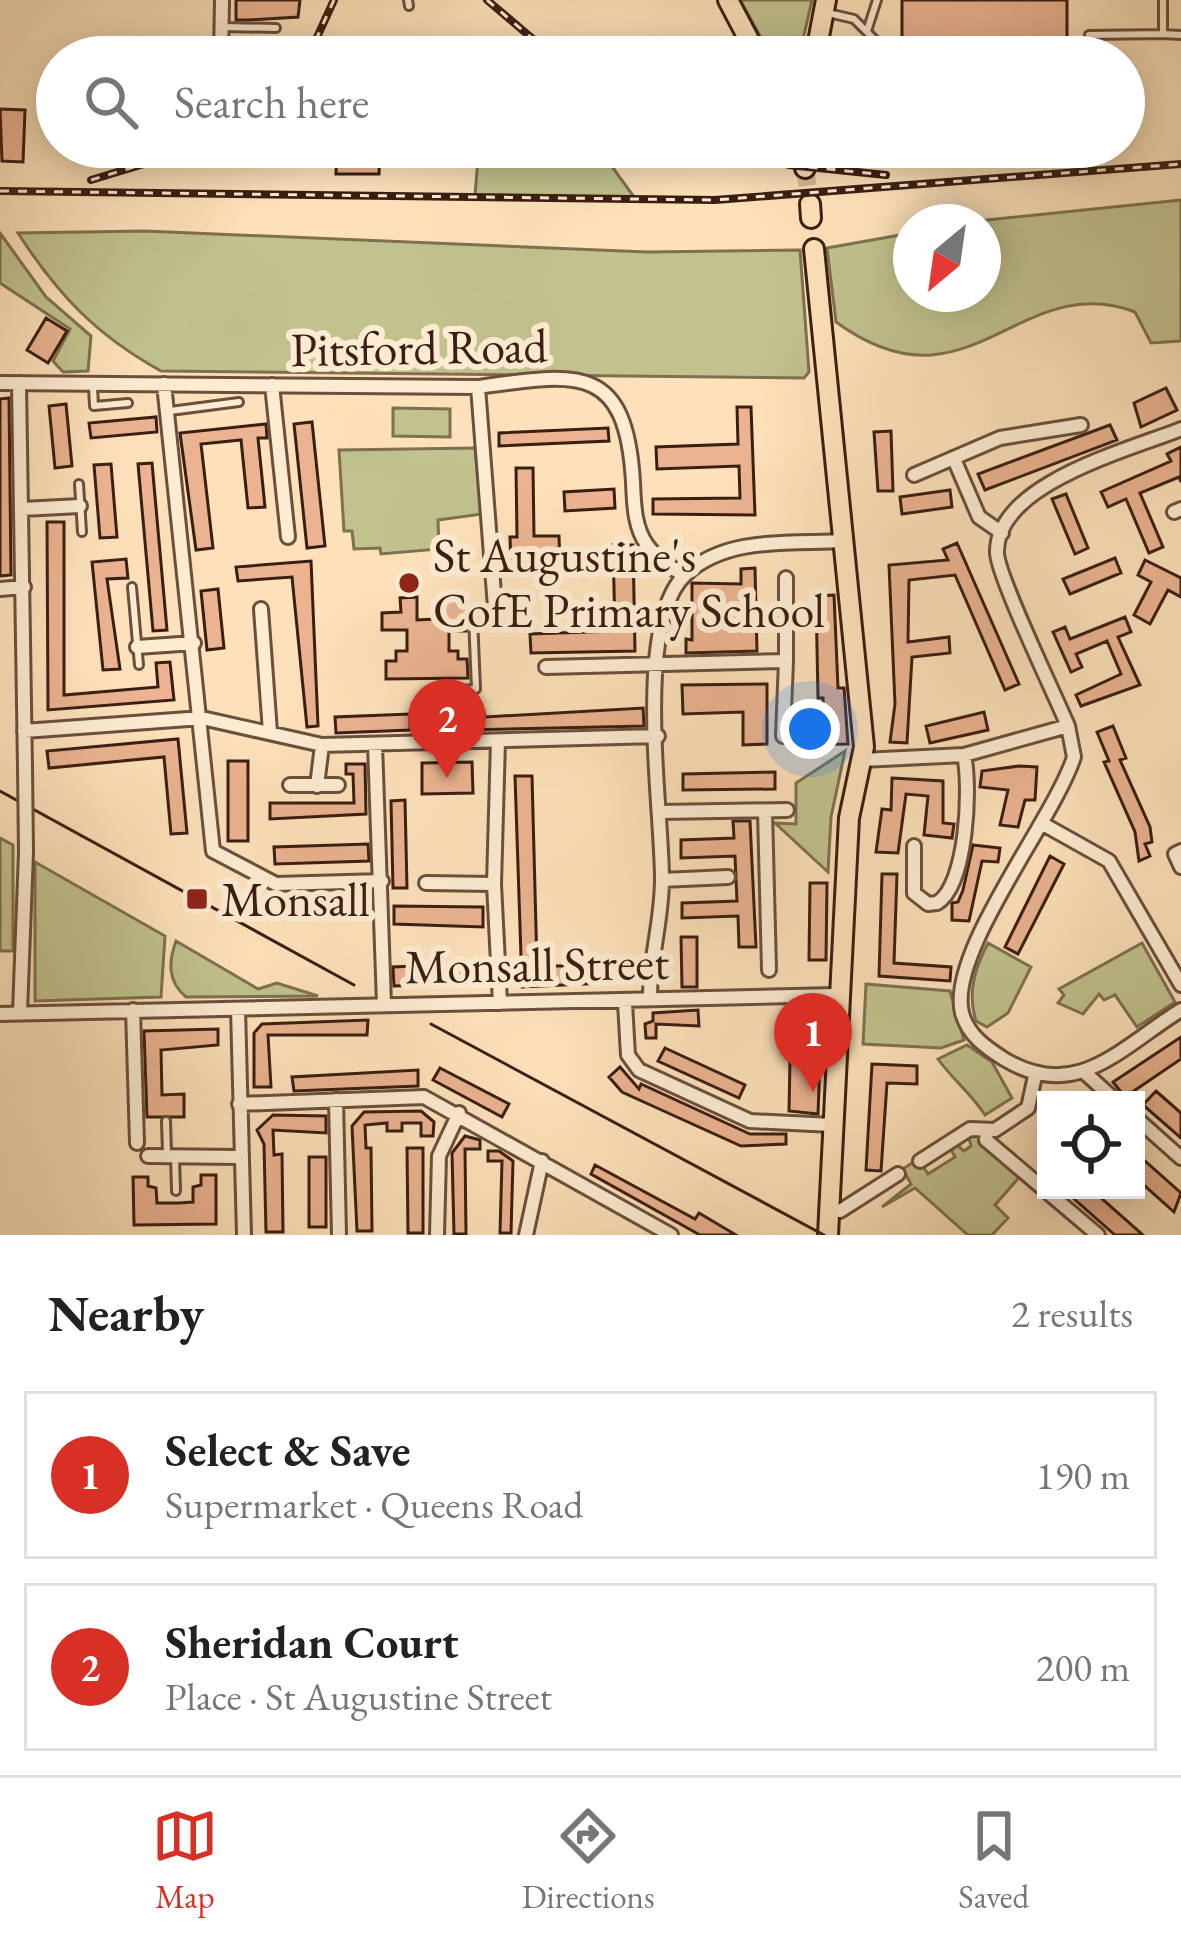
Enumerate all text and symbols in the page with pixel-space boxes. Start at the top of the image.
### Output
search box [36,36,1145,168]
icon: search [78,69,144,135]
text: Search here [174,73,369,131]
north arrow [893,204,1001,312]
street label: Pitsford Road [290,314,549,380]
place label: St Augustine's CofE Primary School [433,524,825,641]
marker: St Augustine's CofE Primary School [396,570,422,596]
pin: 2 [408,679,486,778]
your location [780,699,840,759]
place label: Monsall [221,868,370,930]
marker: Monsall [184,886,210,912]
street label: Monsall Street [404,931,670,997]
pin: 1 [774,993,852,1092]
map controls [1037,1091,1145,1199]
button: locate [1037,1091,1145,1199]
text: Nearby [48,1280,204,1346]
text: 2 results [1011,1288,1133,1339]
text: Select & Save [165,1421,411,1479]
text: 1 [80,1450,100,1501]
text: 190 m [1036,1450,1130,1501]
text: Supermarket · Queens Road [165,1479,583,1530]
text: Sheridan Court [165,1613,459,1671]
text: 2 [80,1642,100,1693]
text: 200 m [1036,1642,1130,1693]
text: Place · St Augustine Street [165,1671,552,1722]
tab: Map [152,1803,218,1918]
tab: Directions [522,1803,655,1918]
tab: Saved [958,1803,1029,1918]

